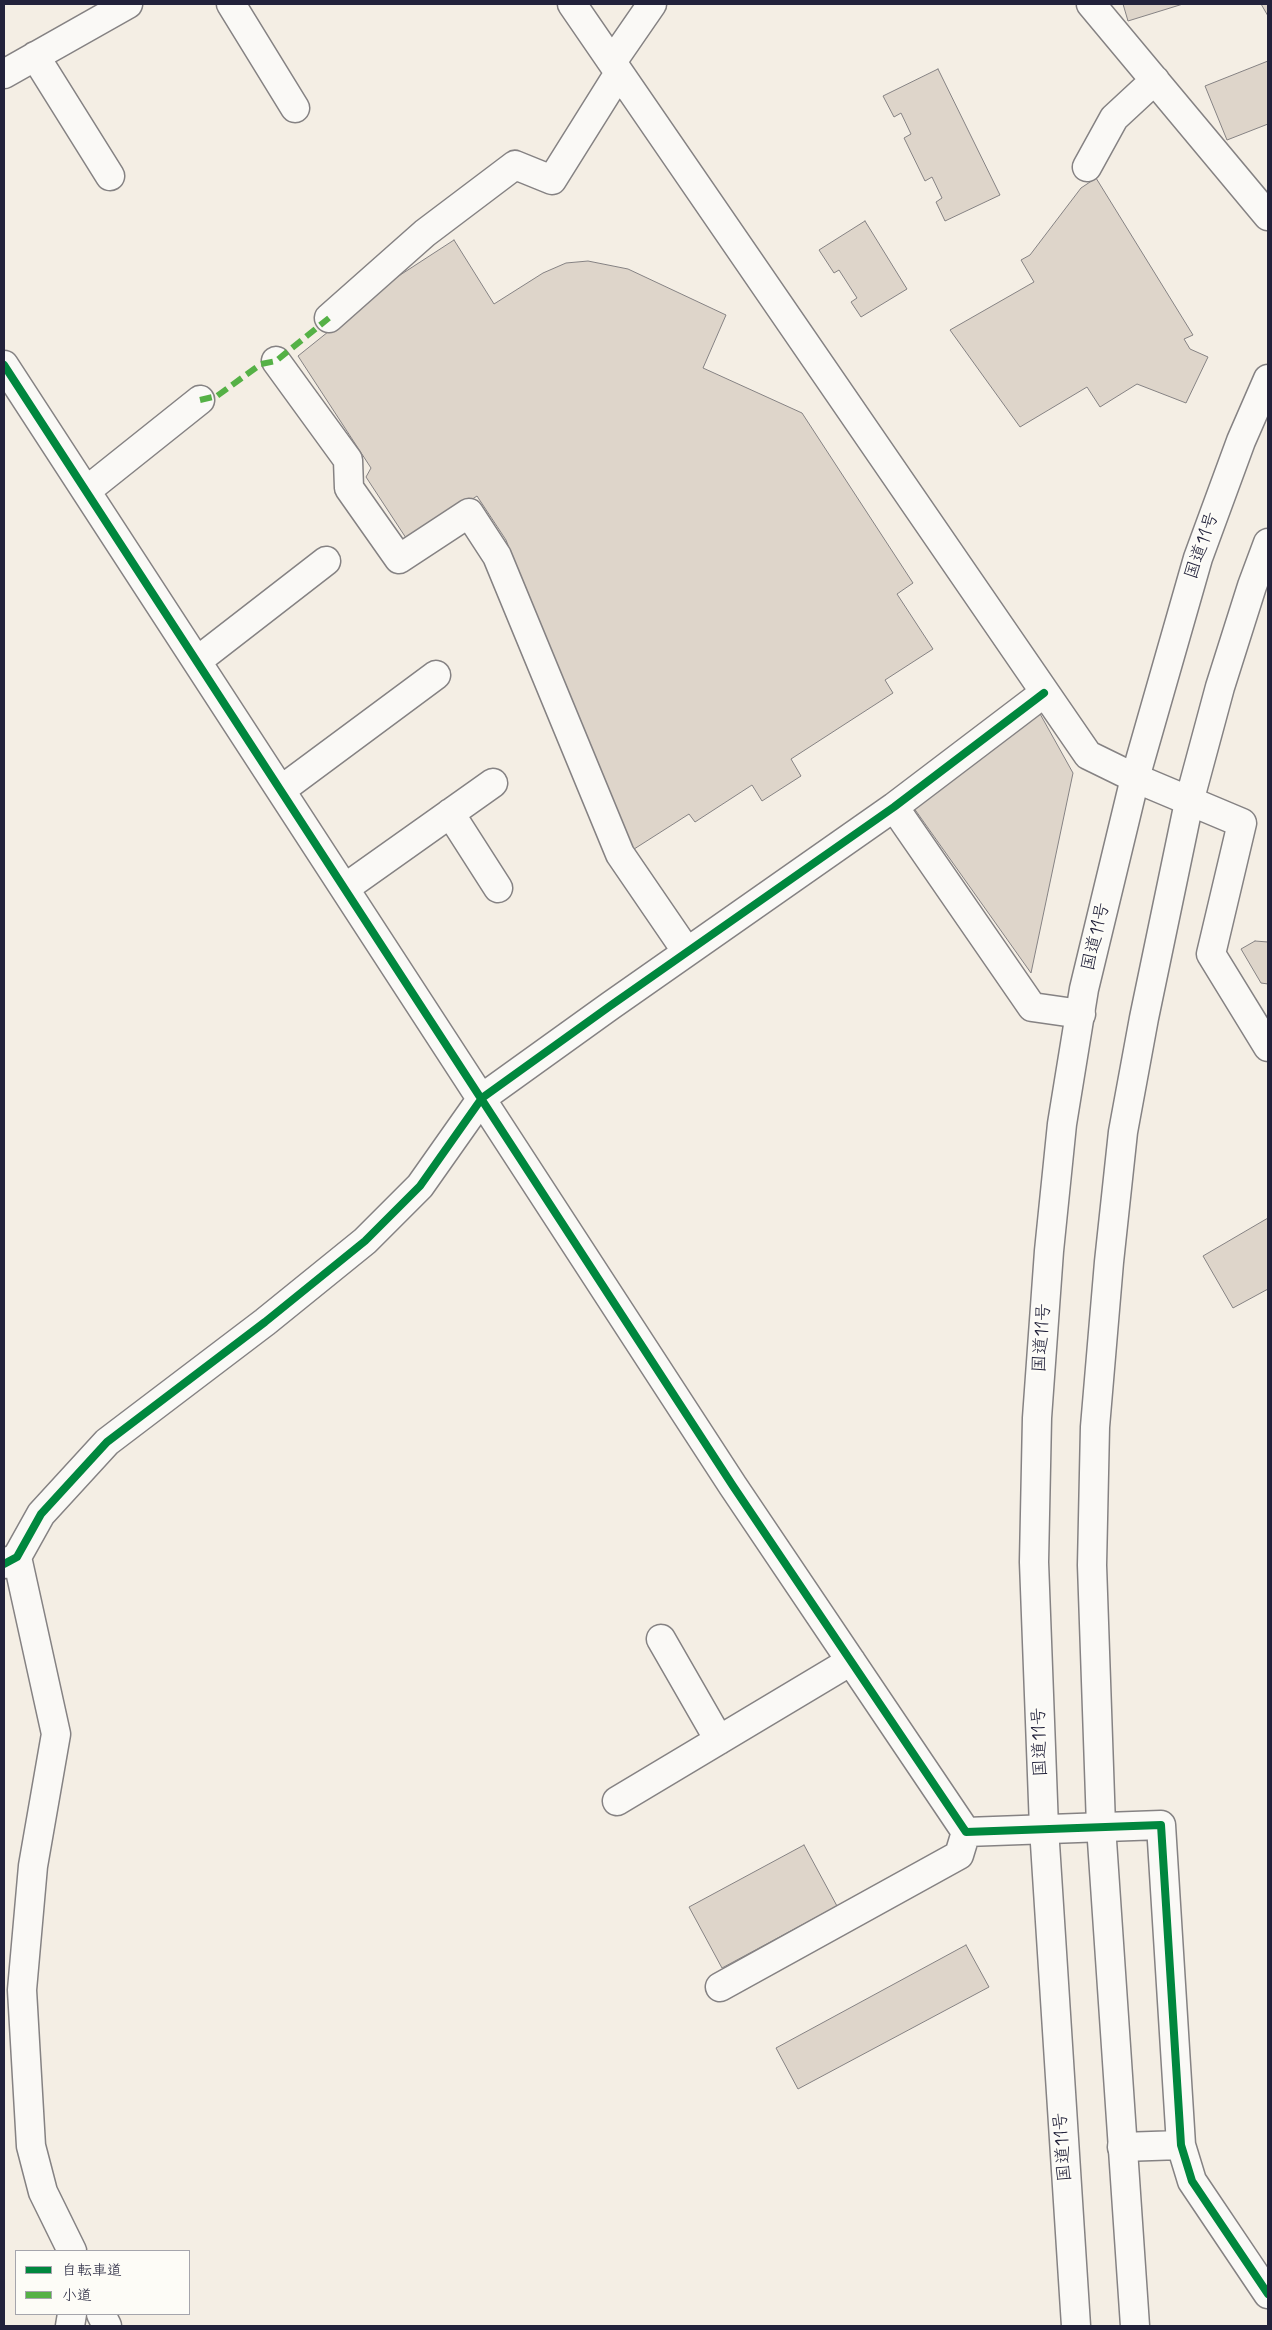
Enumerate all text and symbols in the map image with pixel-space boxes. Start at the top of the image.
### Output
street label: 国道11号 [1181,509,1225,583]
street label: 国道11号 [1079,901,1115,973]
street label: 国道11号 [1030,1302,1056,1374]
street label: 国道11号 [1029,1707,1053,1777]
street label: 国道11号 [1051,2111,1077,2183]
legend [15,2250,190,2315]
text: 自転車道 [62,2261,122,2281]
text: 小道 [62,2286,92,2306]

